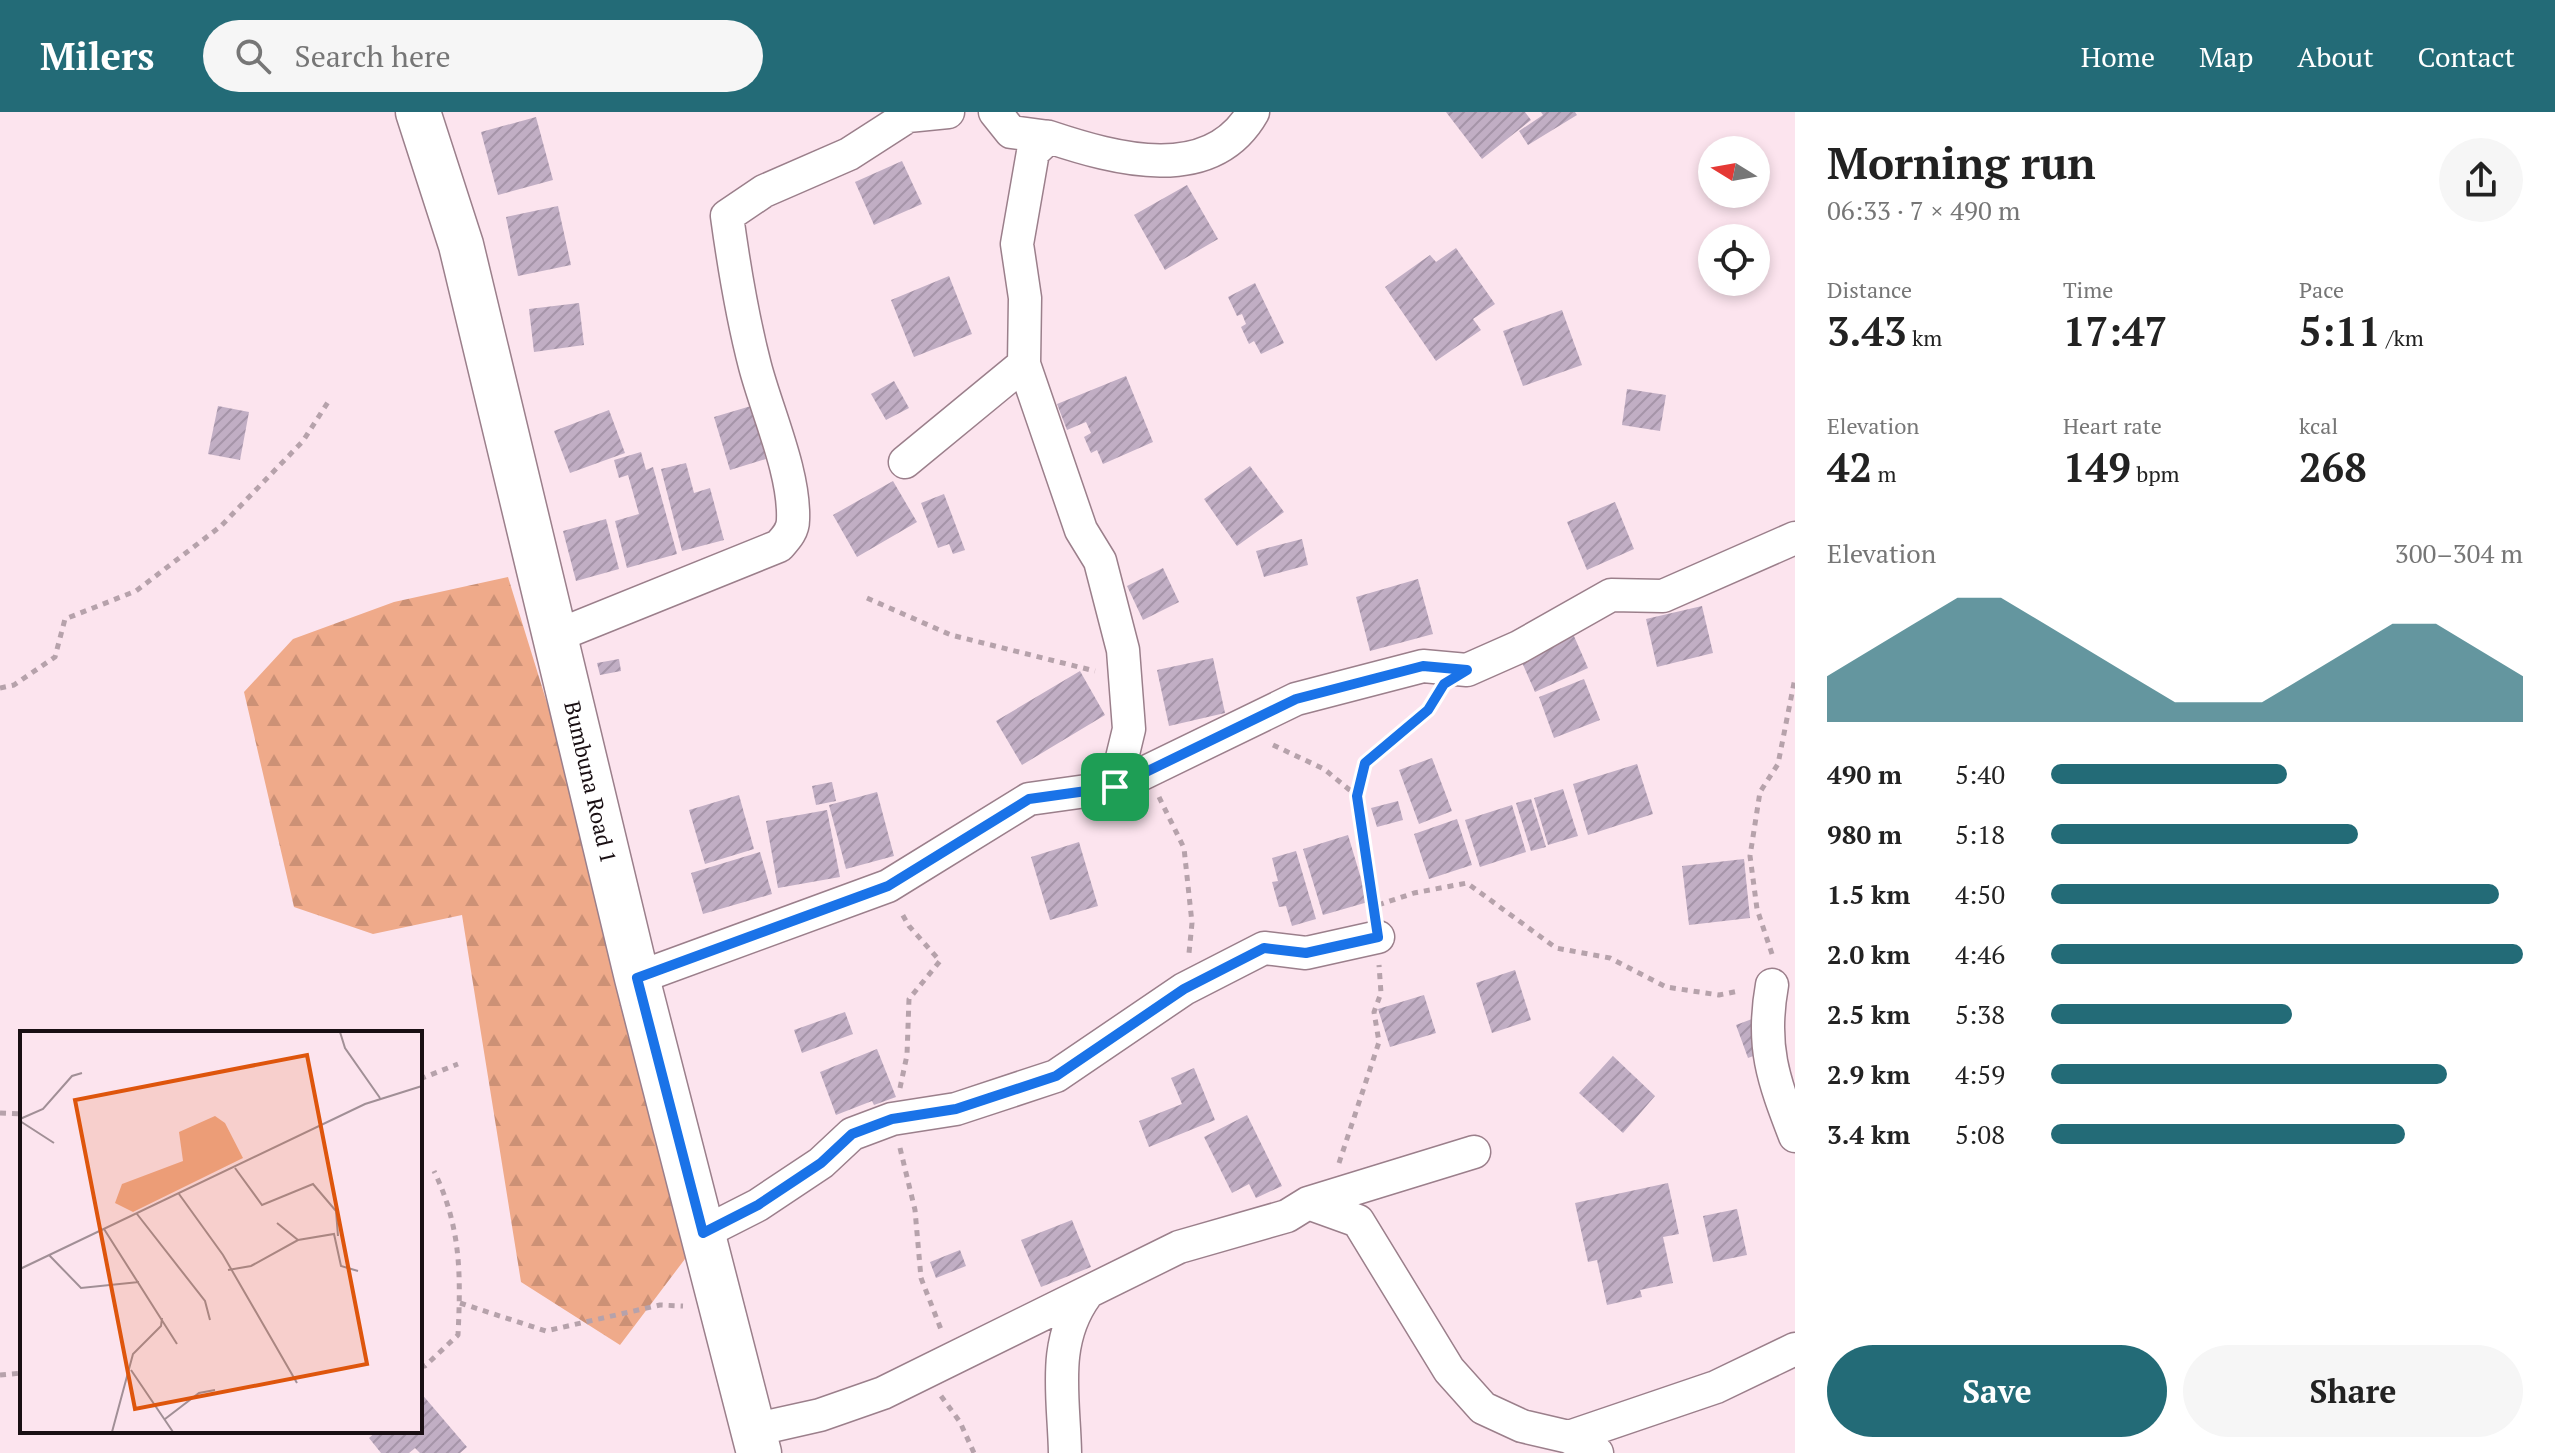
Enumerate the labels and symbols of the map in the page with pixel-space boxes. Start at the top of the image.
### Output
north arrow [1698,136,1770,208]
street label: Bumbuna Road 1 [558,698,624,866]
pin [1081,753,1149,821]
inset map [20,1031,422,1433]

